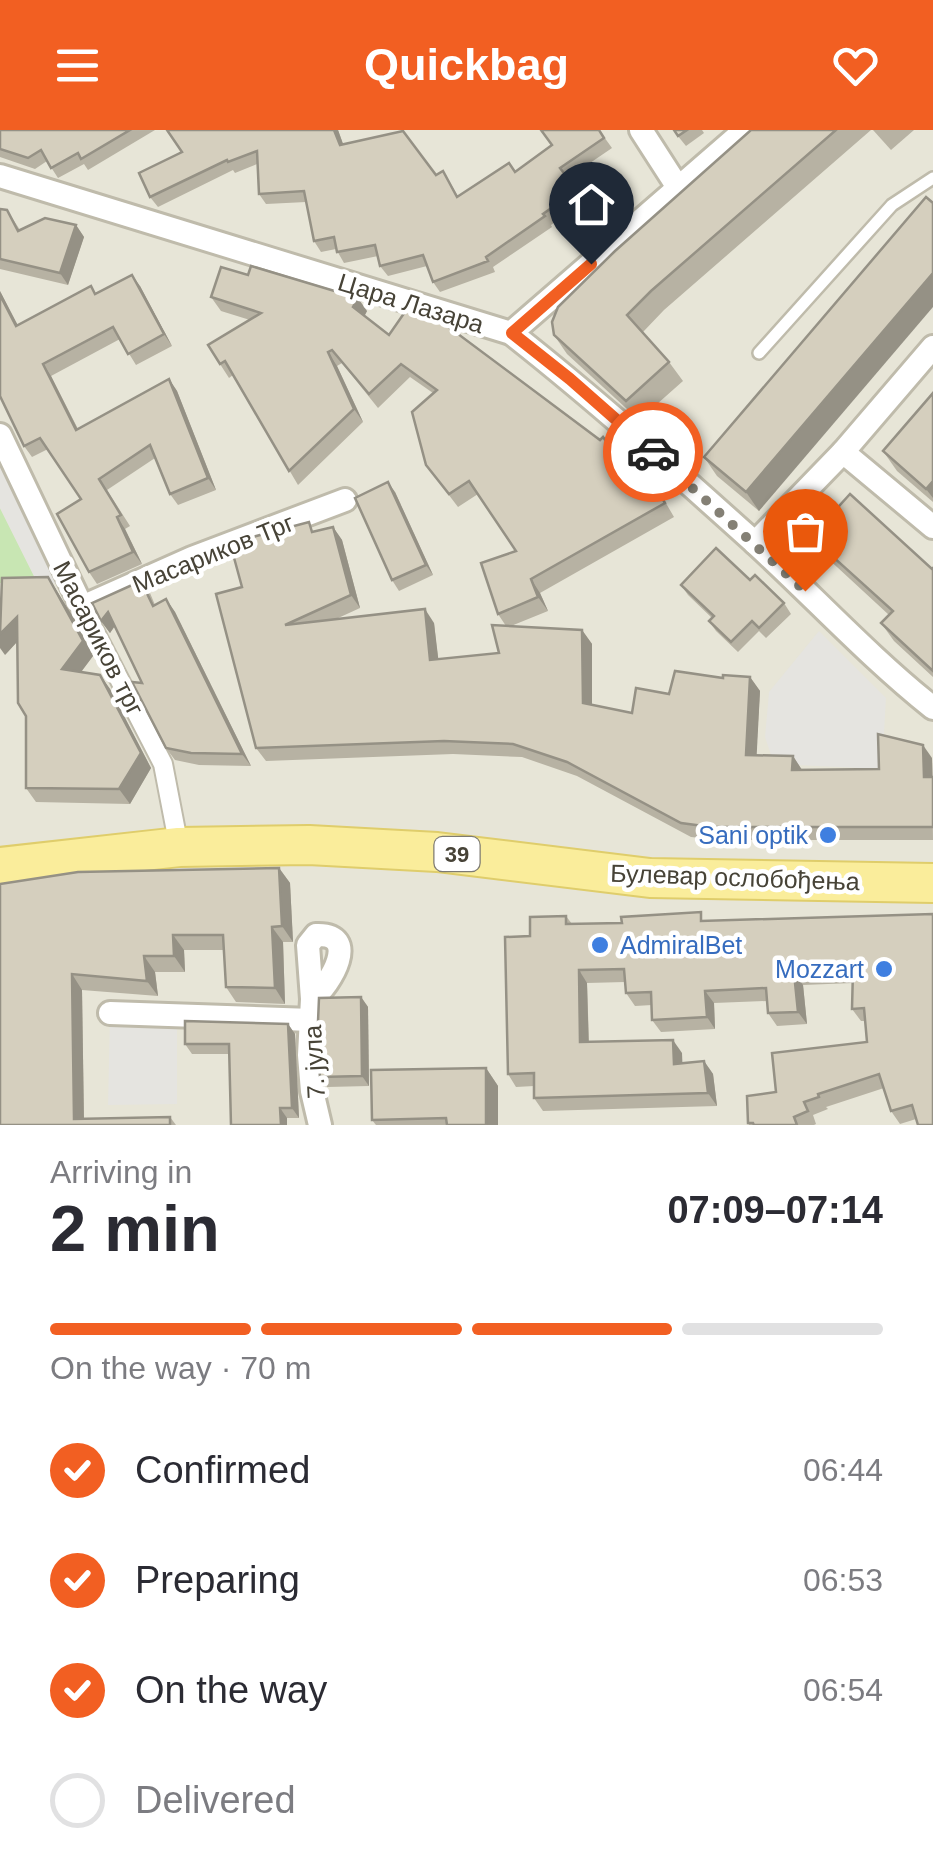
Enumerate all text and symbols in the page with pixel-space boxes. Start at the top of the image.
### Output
icon: menu [50,38,105,93]
icon: heart [828,38,883,93]
text: Quickbag [364,39,569,90]
pin [549,162,634,265]
icon: home [564,177,619,232]
street label: Цара Лазара [335,268,487,338]
courier [603,402,703,502]
icon: car [626,425,681,480]
pin [763,489,848,592]
icon: bag [778,504,833,559]
street label: Масариков Трг [128,508,298,598]
street label: Масариков трг [48,556,150,720]
place label: Sani optik [698,821,808,849]
marker: Sani optik [817,824,839,846]
road number: 39 [434,837,480,871]
street label: Булевар ослобођења [610,859,860,895]
place label: AdmiralBet [620,931,742,959]
marker: AdmiralBet [589,934,611,956]
place label: Mozzart [775,955,864,983]
marker: Mozzart [873,958,895,980]
street label: 7. јула [298,1024,330,1100]
text: Arriving in [50,1154,192,1190]
text: 07:09–07:14 [667,1189,883,1231]
text: 2 min [50,1192,220,1265]
text: On the way · 70 m [50,1350,311,1386]
icon: check [50,1443,105,1498]
text: Confirmed [135,1449,310,1491]
text: 06:44 [803,1452,883,1488]
icon: check [50,1553,105,1608]
text: Preparing [135,1559,300,1601]
text: 06:53 [803,1562,883,1598]
icon: check [50,1663,105,1718]
text: On the way [135,1669,327,1711]
text: 06:54 [803,1672,883,1708]
text: Delivered [135,1779,296,1821]

